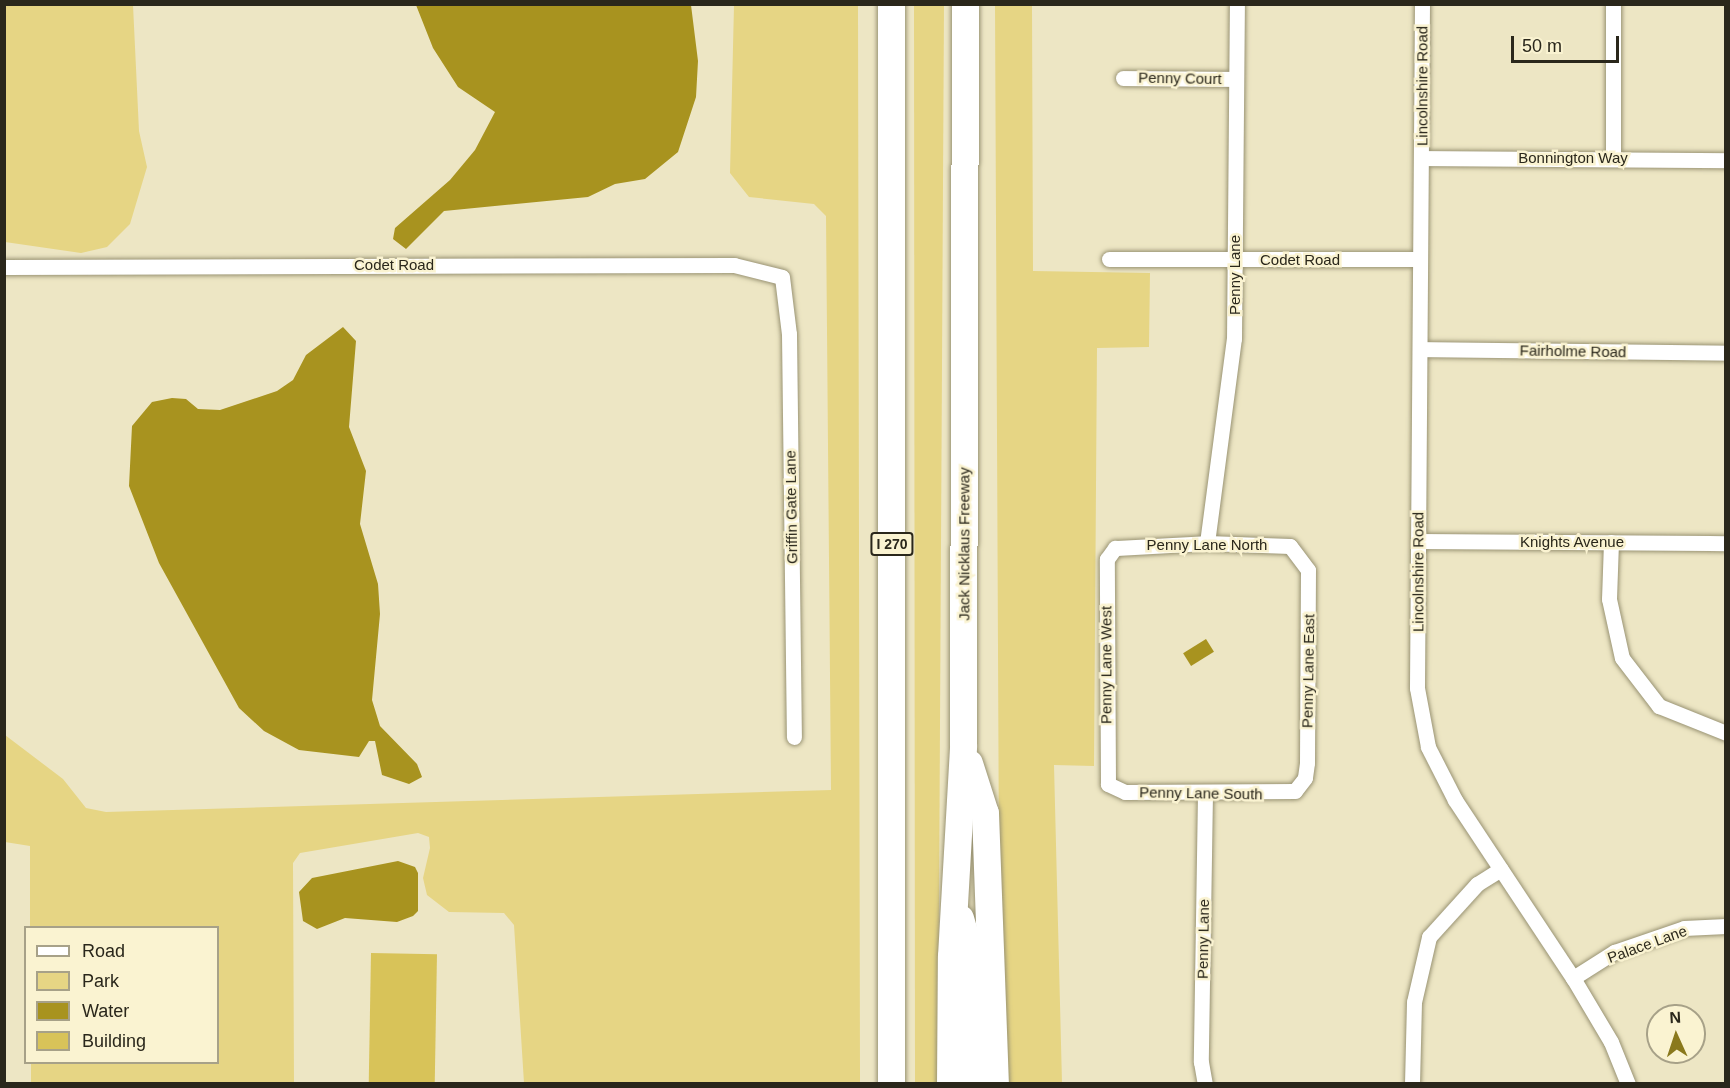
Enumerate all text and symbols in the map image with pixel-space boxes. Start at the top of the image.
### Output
scale bar [1514,24,1622,62]
street label: Lincolnshire Road [1413,26,1431,146]
text: 50 m [1522,36,1562,56]
street label: Penny Court [1138,68,1222,88]
street label: Bonnington Way [1518,149,1628,167]
street label: Penny Lane [1226,235,1244,315]
street label: Codet Road [1260,251,1340,269]
street label: Codet Road [354,256,434,274]
street label: Fairholme Road [1519,341,1627,361]
street label: Griffin Gate Lane [781,450,801,564]
street label: Jack Nicklaus Freeway [955,467,973,621]
street label: Lincolnshire Road [1409,512,1427,632]
road number: I 270 [870,533,914,555]
street label: Knights Avenue [1520,533,1624,551]
street label: Penny Lane North [1147,536,1267,554]
street label: Penny Lane West [1097,606,1115,724]
street label: Penny Lane East [1298,614,1318,728]
street label: Penny Lane South [1139,783,1263,803]
street label: Penny Lane [1193,899,1213,979]
street label: Palace Lane [1605,921,1689,967]
legend [24,926,219,1064]
text: Road [82,941,125,961]
text: Park [82,971,119,991]
text: Water [82,1001,129,1021]
north arrow [1646,1004,1706,1064]
text: N [1669,1009,1681,1026]
text: Building [82,1031,146,1051]

